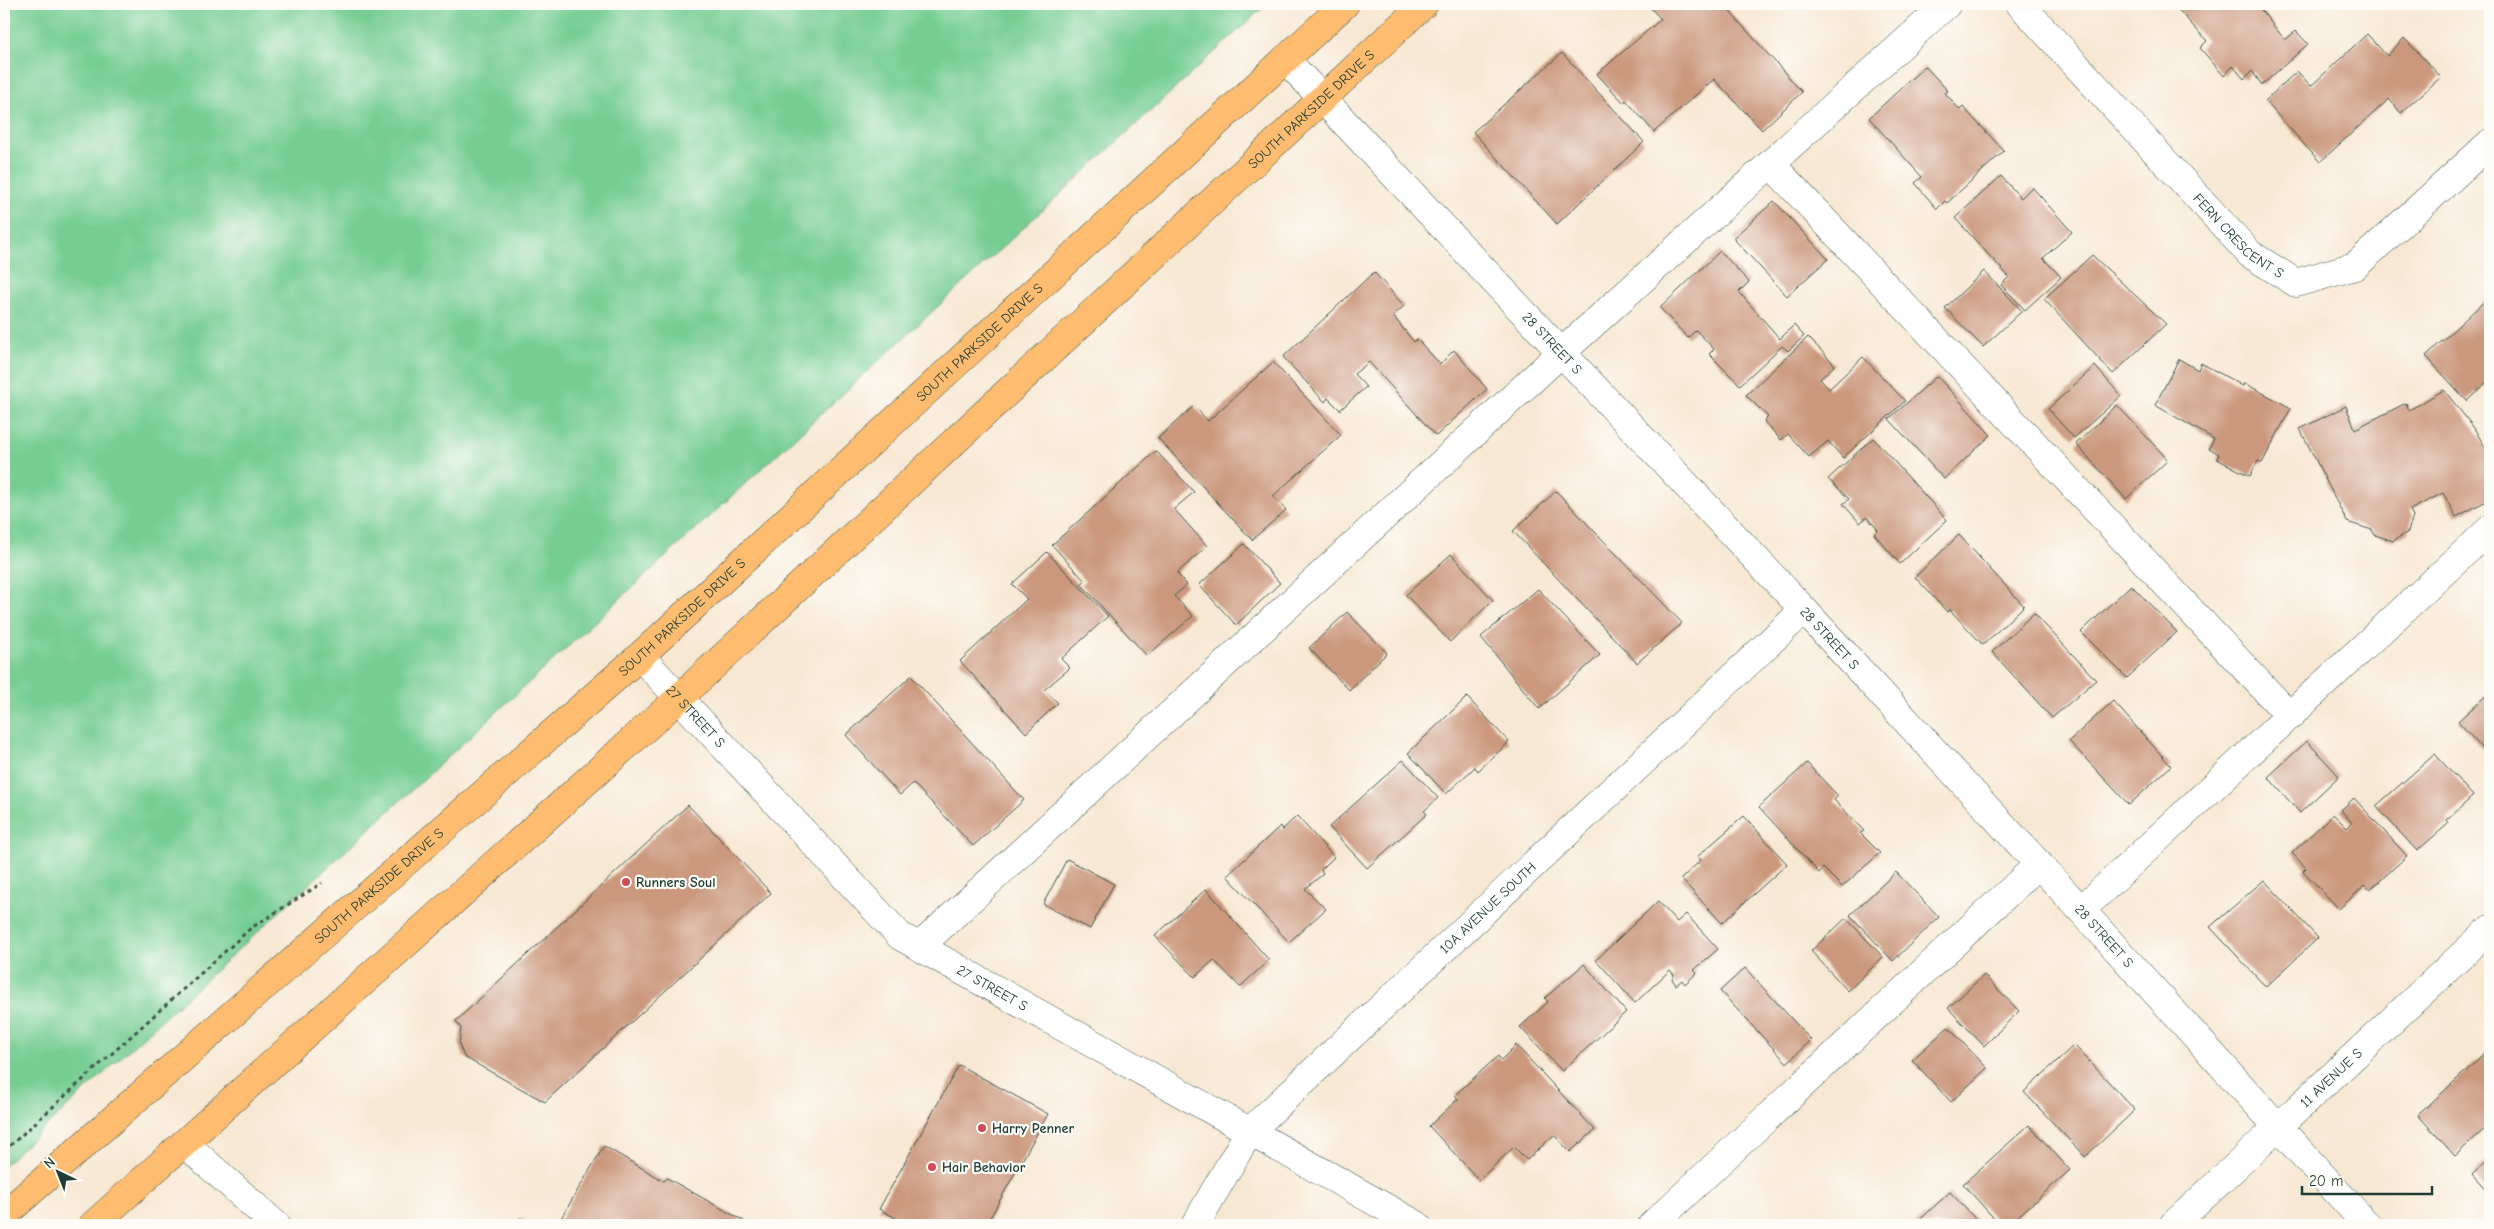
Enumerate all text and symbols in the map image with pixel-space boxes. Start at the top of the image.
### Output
street label: SOUTH PARKSIDE DRIVE S [1245,46,1378,172]
street label: FERN CRESCENT S [2189,190,2287,282]
street label: SOUTH PARKSIDE DRIVE S [913,280,1047,405]
street label: 28 STREET S [1519,309,1586,378]
street label: SOUTH PARKSIDE DRIVE S [615,555,749,680]
street label: 28 STREET S [1796,603,1863,673]
street label: 27 STREET S [662,682,729,751]
street label: SOUTH PARKSIDE DRIVE S [311,824,447,947]
street label: 10A AVENUE SOUTH [1436,859,1540,957]
place label: Runners Soul [636,874,716,891]
marker: Runners Soul [620,876,632,888]
street label: 28 STREET S [2071,901,2137,971]
street label: 27 STREET S [954,961,1031,1015]
street label: 11 AVENUE S [2297,1045,2366,1111]
place label: Harry Penner [992,1120,1074,1137]
marker: Harry Penner [976,1122,988,1134]
north arrow [32,1146,82,1196]
text: N [40,1154,59,1172]
place label: Hair Behavior [942,1159,1026,1176]
marker: Hair Behavior [926,1161,938,1173]
scale bar [2302,1164,2432,1196]
text: 20 m [2309,1172,2343,1190]

